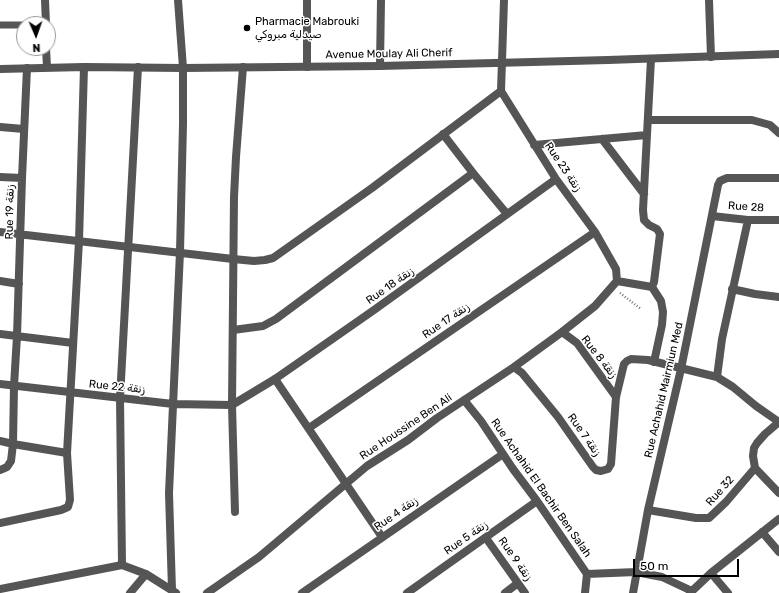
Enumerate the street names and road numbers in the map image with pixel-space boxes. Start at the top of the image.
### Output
street label: Avenue Moulay Ali Cherif [325,46,453,62]
street label: Rue 23 زنقة [542,140,584,194]
street label: Rue 19 زنقة [3,184,17,240]
street label: Rue 28 [728,199,764,215]
street label: Rue 18 زنقة [364,265,416,307]
street label: Rue 17 زنقة [420,300,472,342]
street label: Rue Achahid Mairmiun Med [642,321,686,459]
street label: Rue 8 زنقة [578,333,620,381]
street label: Rue 22 زنقة [88,377,146,397]
street label: Rue Houssine Ben Ali [357,391,455,463]
street label: Rue 7 زنقة [564,411,604,459]
street label: Rue Achahid El Bachir Ben Salah [488,416,594,560]
street label: Rue 32 [703,473,737,509]
street label: Rue 4 زنقة [372,494,420,534]
street label: Rue 5 زنقة [442,518,490,558]
street label: Rue 9 زنقة [495,535,535,583]

